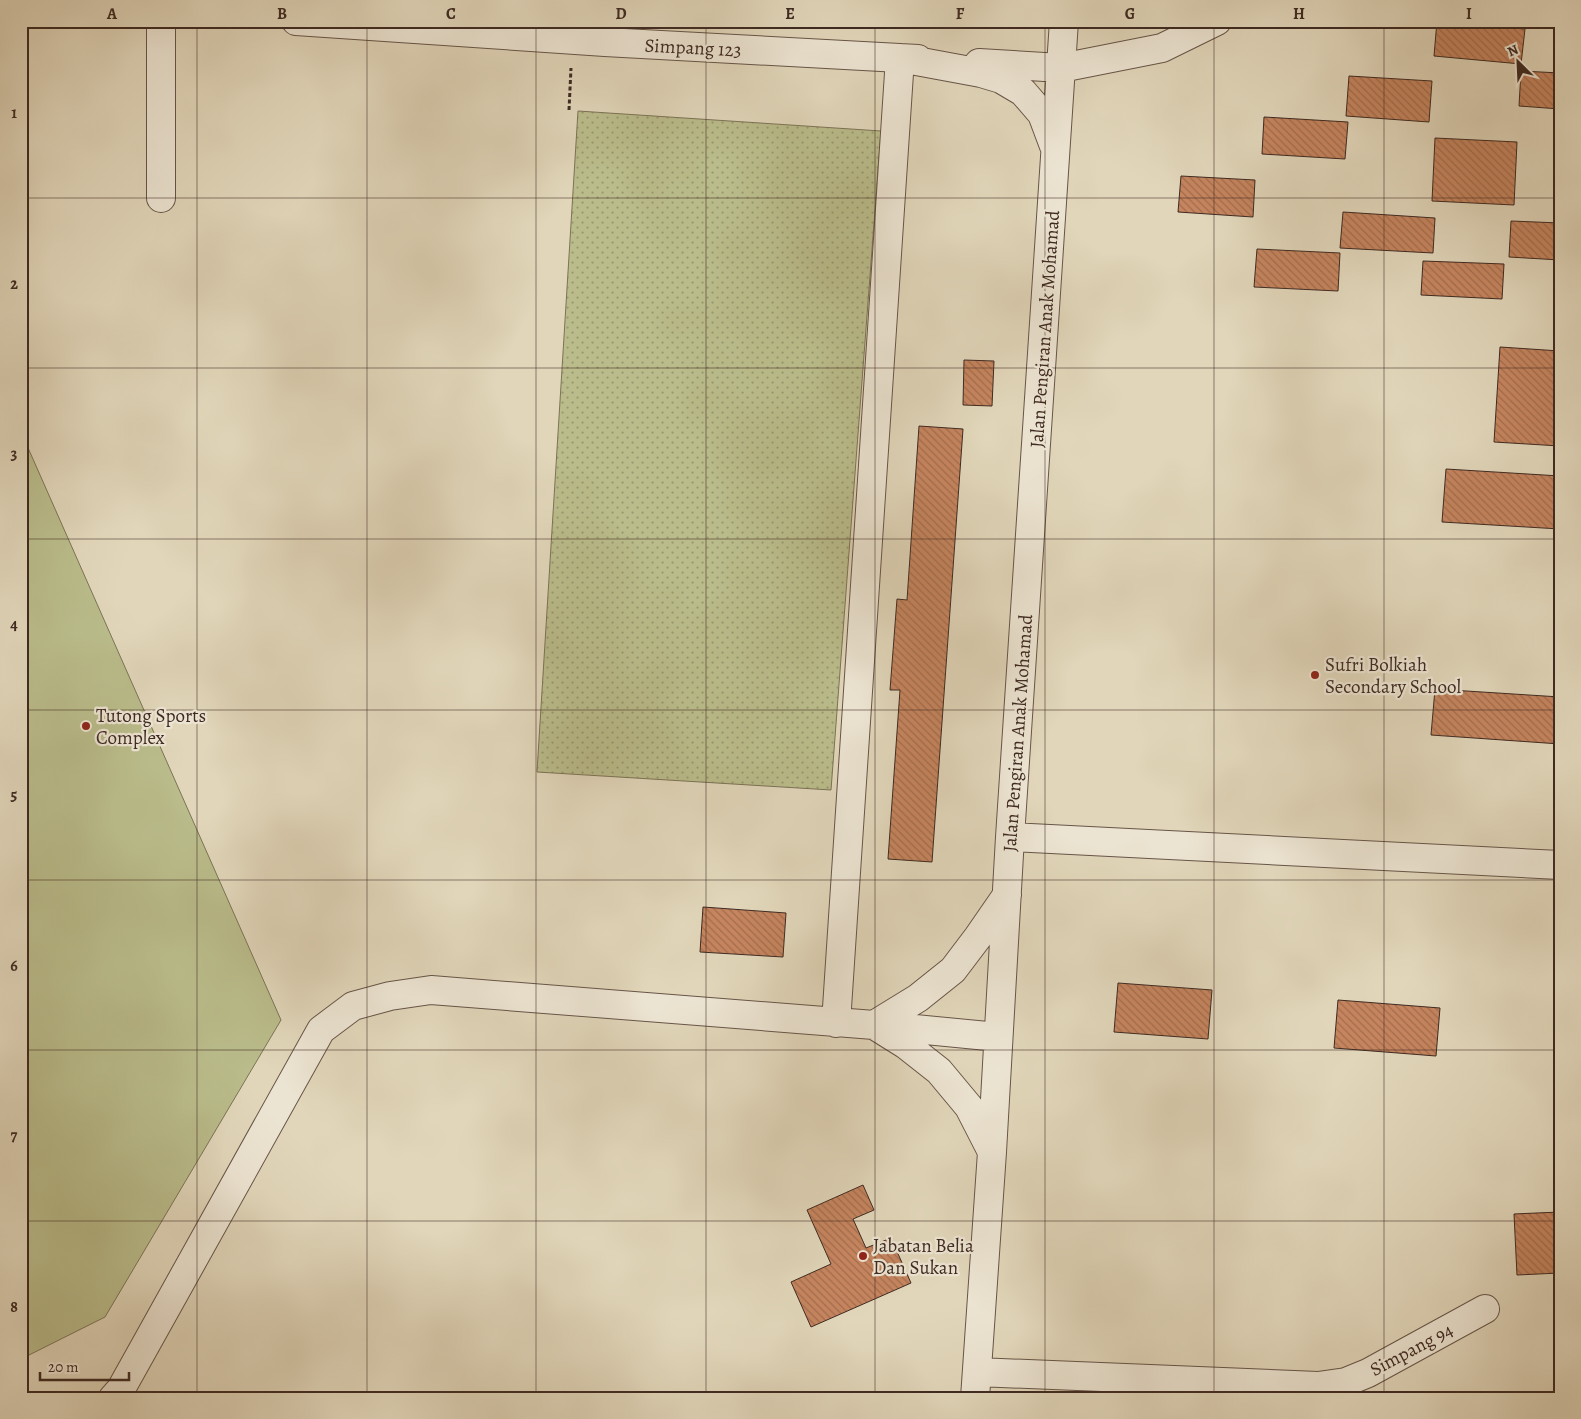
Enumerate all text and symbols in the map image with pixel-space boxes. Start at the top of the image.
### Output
text: A [106,3,118,25]
text: B [277,3,287,25]
text: C [446,3,456,25]
text: D [615,3,627,25]
text: E [785,3,795,25]
text: F [956,3,965,25]
text: G [1125,3,1135,25]
text: H [1293,3,1305,25]
text: I [1466,3,1472,25]
street label: Simpang 123 [644,32,742,64]
north arrow [1494,38,1544,88]
text: N [1504,40,1521,61]
text: 1 [11,102,17,124]
street label: Jalan Pengiran Anak Mohamad [1024,209,1066,449]
text: 2 [10,273,18,295]
text: 3 [11,443,18,465]
street label: Jalan Pengiran Anak Mohamad [997,613,1039,853]
text: 4 [10,614,18,636]
place label: Sufri Bolkiah Secondary School [1325,652,1462,700]
marker: Sufri Bolkiah Secondary School [1309,669,1321,681]
place label: Tutong Sports Complex [96,703,206,751]
marker: Tutong Sports Complex [80,720,92,732]
text: 5 [11,784,18,806]
text: 6 [10,955,18,977]
text: 7 [11,1125,18,1147]
place label: Jabatan Belia Dan Sukan [873,1233,974,1281]
marker: Jabatan Belia Dan Sukan [857,1250,869,1262]
text: 8 [10,1296,18,1318]
street label: Simpang 94 [1365,1317,1458,1383]
scale bar [40,1349,129,1381]
text: 20 m [48,1357,79,1377]

